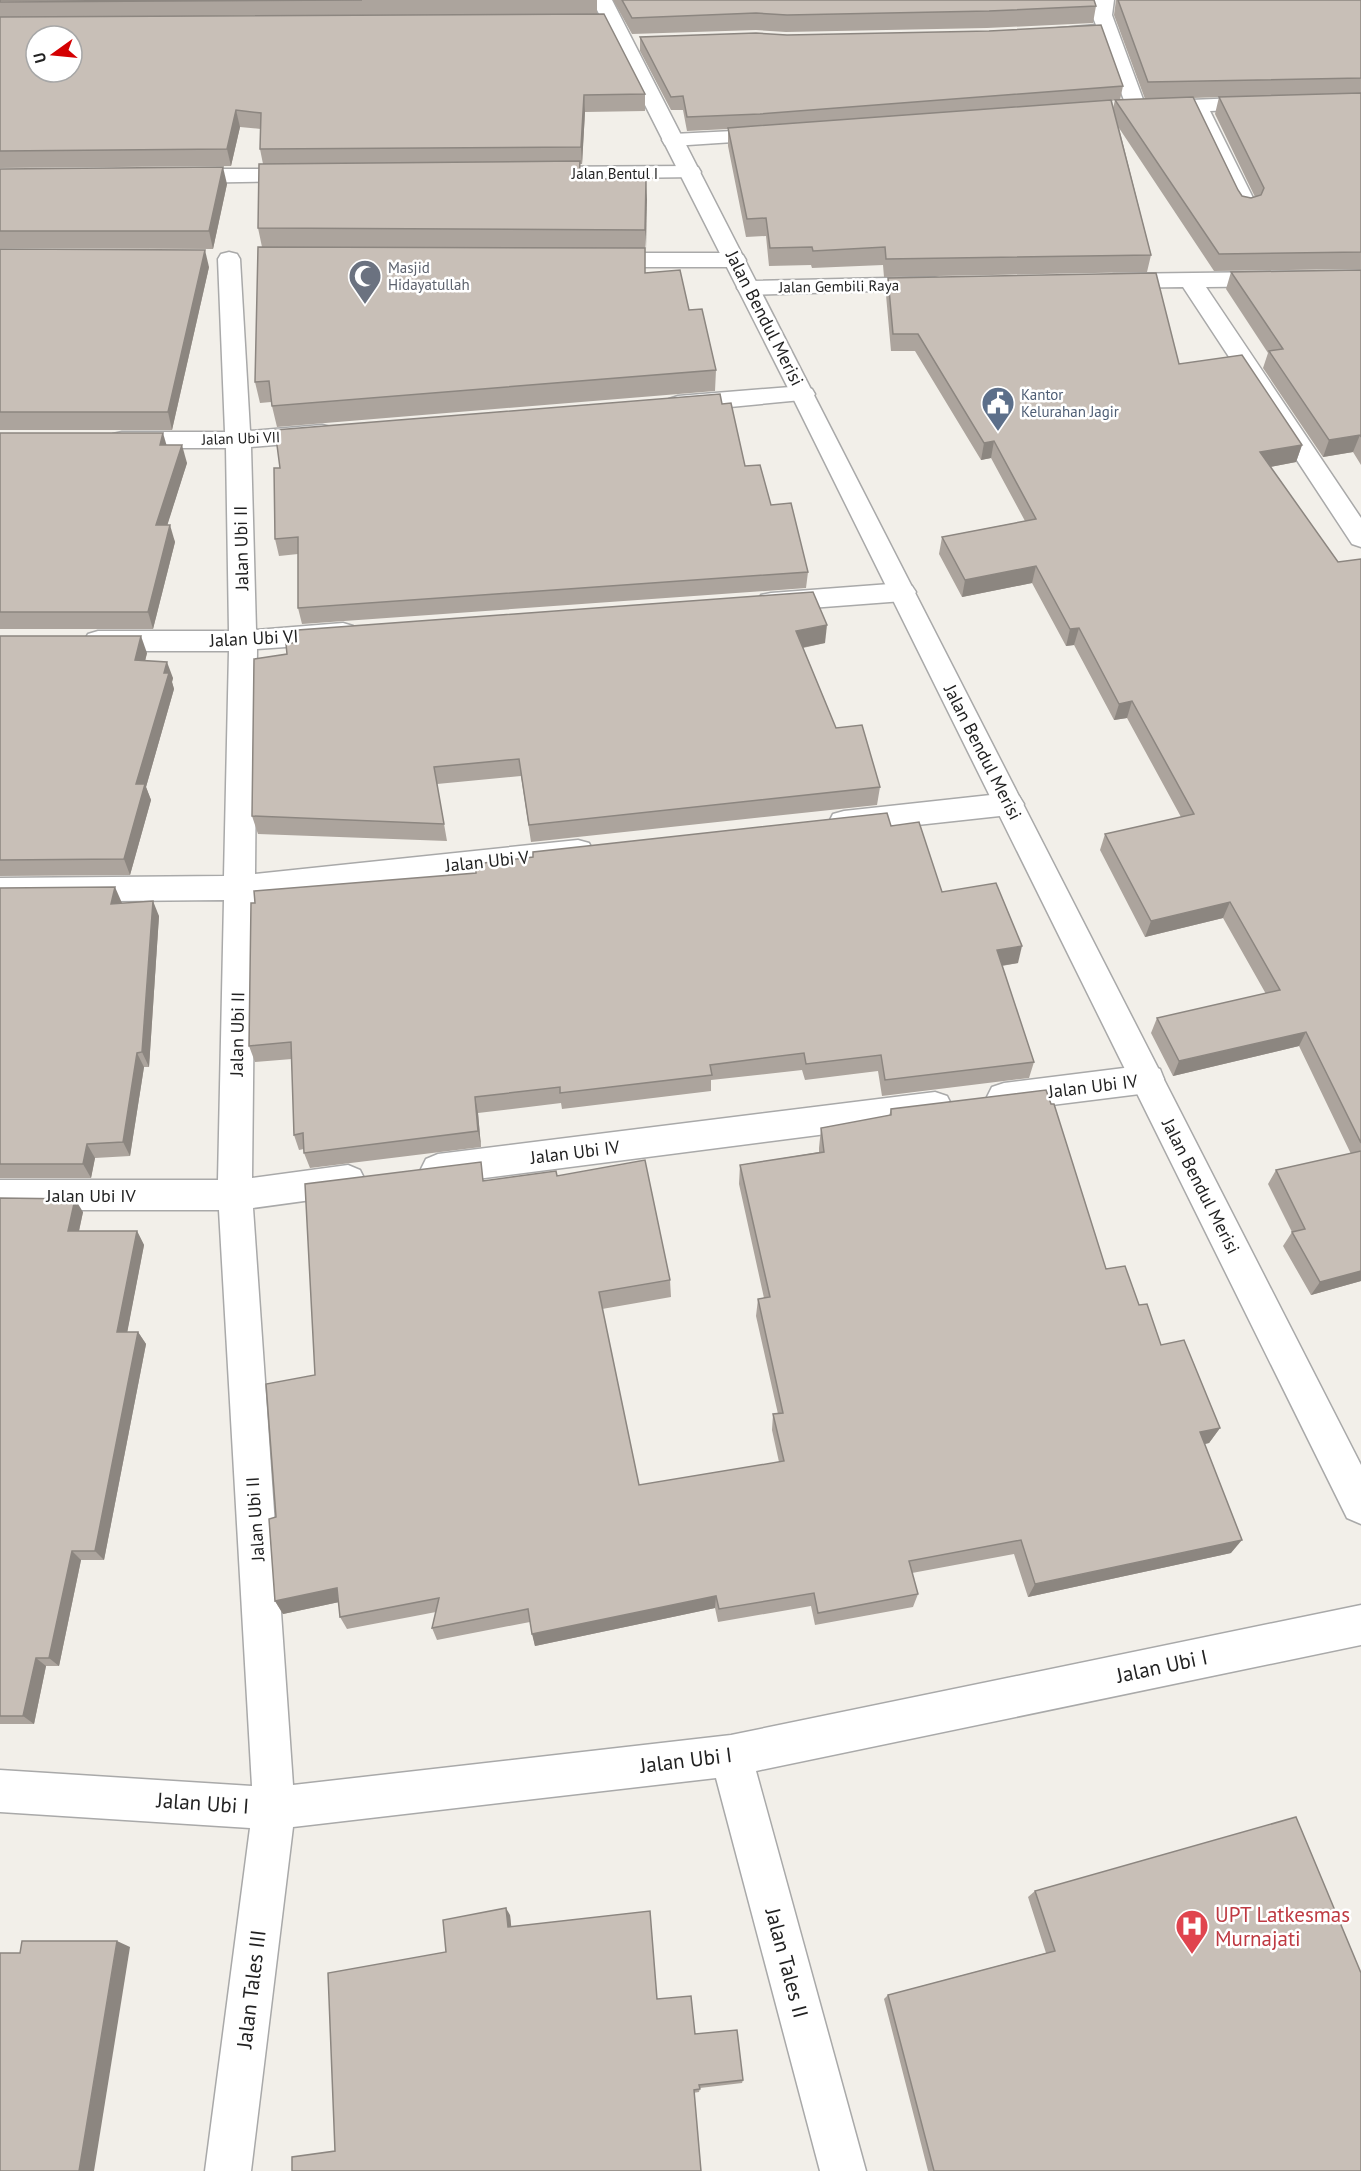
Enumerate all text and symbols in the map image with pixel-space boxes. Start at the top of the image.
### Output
north arrow [24,24,84,84]
text: U [29,50,50,65]
street label: Jalan Bentul I [571,164,658,183]
street label: Jalan Bendul Merisi [721,246,809,389]
mosque icon: Masjid Hidayatullah [347,258,383,305]
place label: Masjid Hidayatullah [388,258,470,294]
street label: Jalan Gembili Raya [778,275,899,297]
public building icon: Kantor Kelurahan Jagir [980,385,1016,432]
place label: Kantor Kelurahan Jagir [1021,385,1119,421]
street label: Jalan Ubi VII [200,427,281,449]
street label: Jalan Ubi II [229,506,253,591]
street label: Jalan Ubi VI [208,624,299,652]
street label: Jalan Bendul Merisi [939,680,1027,823]
street label: Jalan Ubi V [443,845,531,877]
street label: Jalan Ubi II [225,992,249,1077]
street label: Jalan Ubi IV [1046,1069,1140,1103]
street label: Jalan Bendul Merisi [1157,1114,1245,1257]
street label: Jalan Ubi IV [528,1135,622,1169]
street label: Jalan Ubi IV [45,1184,137,1207]
street label: Jalan Ubi II [241,1476,269,1563]
street label: Jalan Ubi I [1113,1643,1210,1689]
street label: Jalan Ubi I [637,1741,734,1779]
street label: Jalan Ubi I [155,1786,250,1820]
place label: UPT Latkesmas Murnajati [1215,1901,1350,1952]
street label: Jalan Tales II [759,1904,815,2021]
hospital icon: UPT Latkesmas Murnajati [1174,1908,1210,1955]
street label: Jalan Tales III [230,1928,272,2051]

